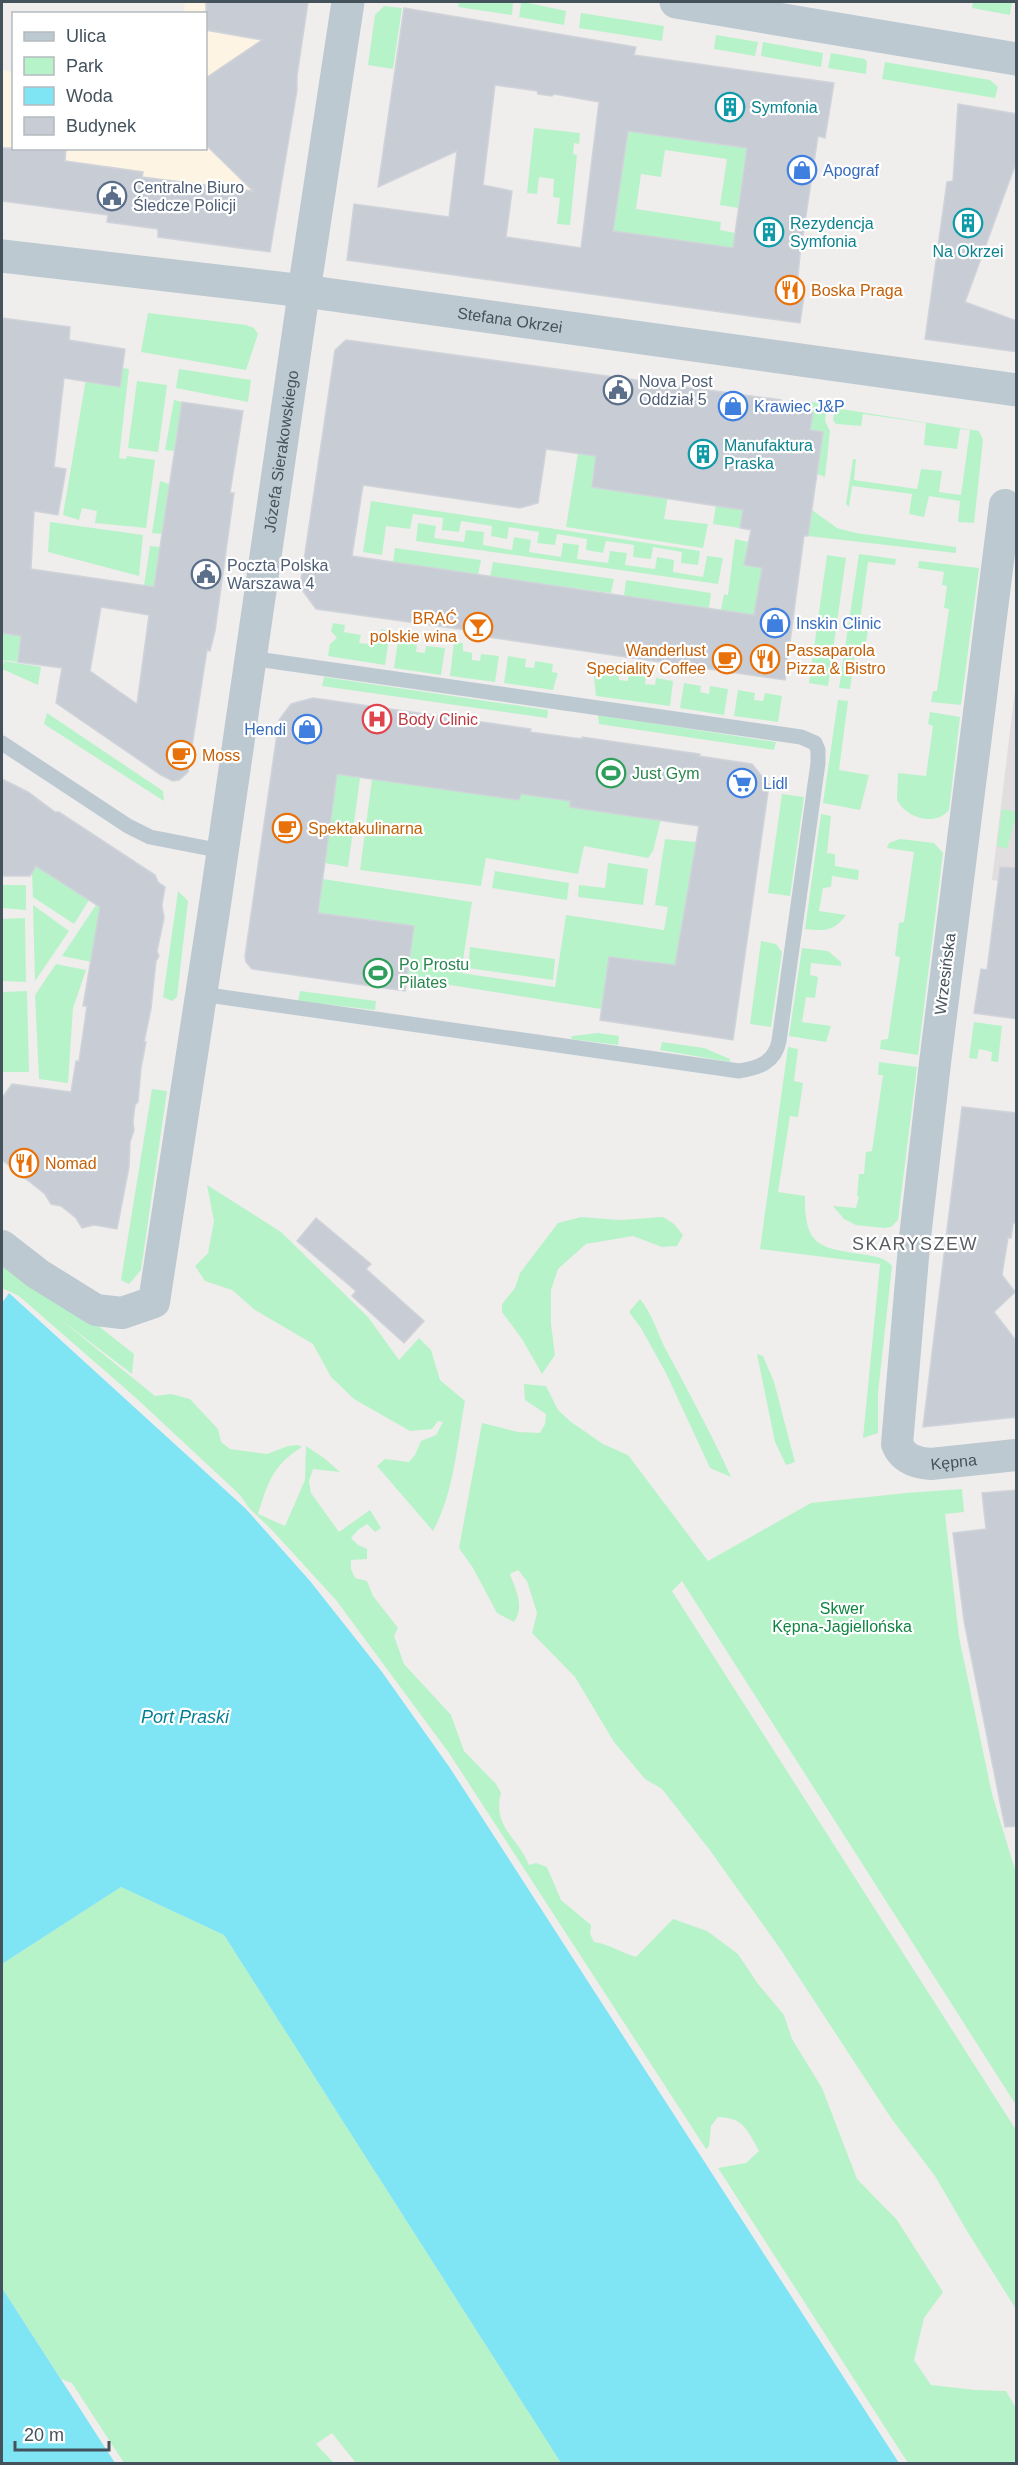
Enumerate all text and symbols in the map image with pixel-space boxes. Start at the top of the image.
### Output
legend [12,12,207,150]
text: Ulica [66,26,107,46]
text: Park [66,56,104,76]
text: Woda [66,86,114,106]
building icon: Symfonia [714,91,746,123]
place label: Symfonia [751,99,818,116]
text: Budynek [66,116,137,136]
shop icon: Apograf [786,154,818,186]
place label: Apograf [823,162,880,179]
place label: Centralne Biuro Śledcze Policji [133,179,244,214]
public building icon: Centralne Biuro Śledcze Policji [96,180,128,212]
building icon: Na Okrzei [952,207,984,239]
place label: Rezydencja Symfonia [790,215,874,250]
building icon: Rezydencja Symfonia [753,216,785,248]
place label: Na Okrzei [932,243,1004,260]
restaurant icon: Boska Praga [774,274,806,306]
place label: Boska Praga [811,282,903,299]
street label: Stefana Okrzei [456,304,564,335]
street label: Józefa Sierakowskiego [261,369,301,534]
place label: Nova Post Oddział 5 [639,373,713,408]
public building icon: Nova Post Oddział 5 [602,374,634,406]
shop icon: Krawiec J&P [717,390,749,422]
place label: Krawiec J&P [754,398,845,415]
place label: Manufaktura Praska [724,437,813,472]
building icon: Manufaktura Praska [687,438,719,470]
place label: Poczta Polska Warszawa 4 [227,557,328,592]
public building icon: Poczta Polska Warszawa 4 [190,558,222,590]
shop icon: Inskin Clinic [759,607,791,639]
place label: BRAĆ polskie wina [370,609,457,645]
bar icon: BRAĆ polskie wina [462,611,494,643]
place label: Inskin Clinic [796,615,881,632]
place label: Wanderlust Speciality Coffee [586,642,707,677]
place label: Passaparola Pizza & Bistro [786,642,886,677]
cafe icon: Wanderlust Speciality Coffee [711,643,743,675]
restaurant icon: Passaparola Pizza & Bistro [749,643,781,675]
hospital icon: Body Clinic [361,703,393,735]
place label: Body Clinic [398,711,478,728]
shop icon: Hendi [291,713,323,745]
place label: Hendi [244,721,286,738]
cafe icon: Moss [165,739,197,771]
place label: Moss [202,747,240,764]
sports icon: Just Gym [595,757,627,789]
place label: Just Gym [632,765,700,782]
supermarket icon: Lidl [726,767,758,799]
place label: Lidl [763,775,788,792]
cafe icon: Spektakulinarna [271,812,303,844]
place label: Spektakulinarna [308,820,423,837]
street label: Wrzesińska [932,932,958,1016]
place label: Po Prostu Pilates [399,956,469,991]
sports icon: Po Prostu Pilates [362,957,394,989]
restaurant icon: Nomad [8,1147,40,1179]
place label: Nomad [45,1155,97,1172]
district label: SKARYSZEW [852,1234,978,1254]
street label: Kępna [930,1451,978,1472]
park label: Skwer Kępna-Jagiellońska [772,1600,912,1635]
water label: Port Praski [141,1707,230,1727]
scale bar [15,2414,110,2452]
text: 20 m [24,2425,64,2445]

